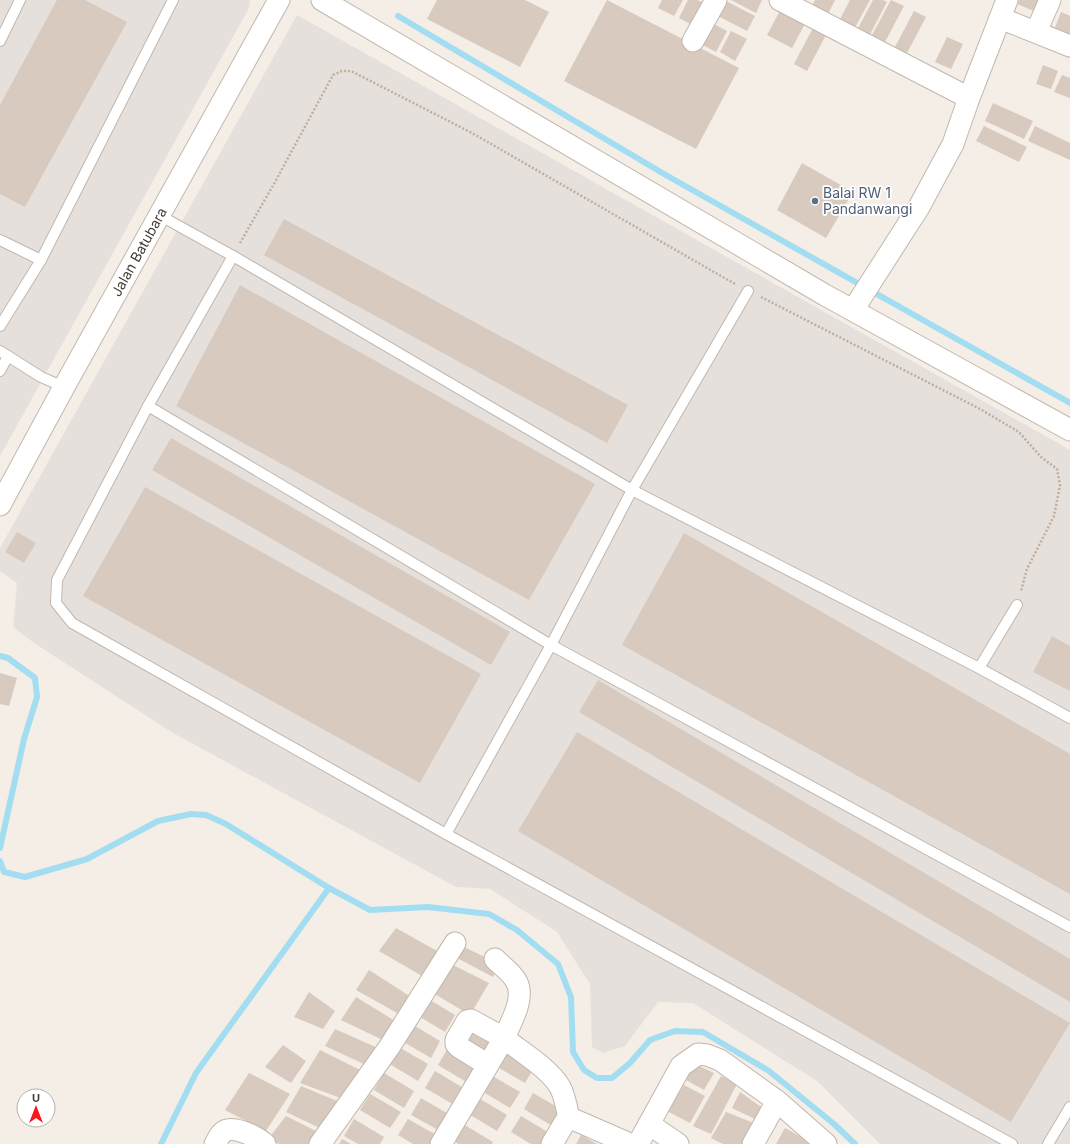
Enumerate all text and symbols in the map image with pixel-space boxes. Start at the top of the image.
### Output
place label: Balai RW 1 Pandanwangi [823,184,912,217]
marker: Balai RW 1 Pandanwangi [810,196,820,206]
street label: Jalan Batubara [107,204,170,299]
north arrow [16,1088,56,1128]
text: U [32,1091,40,1105]

